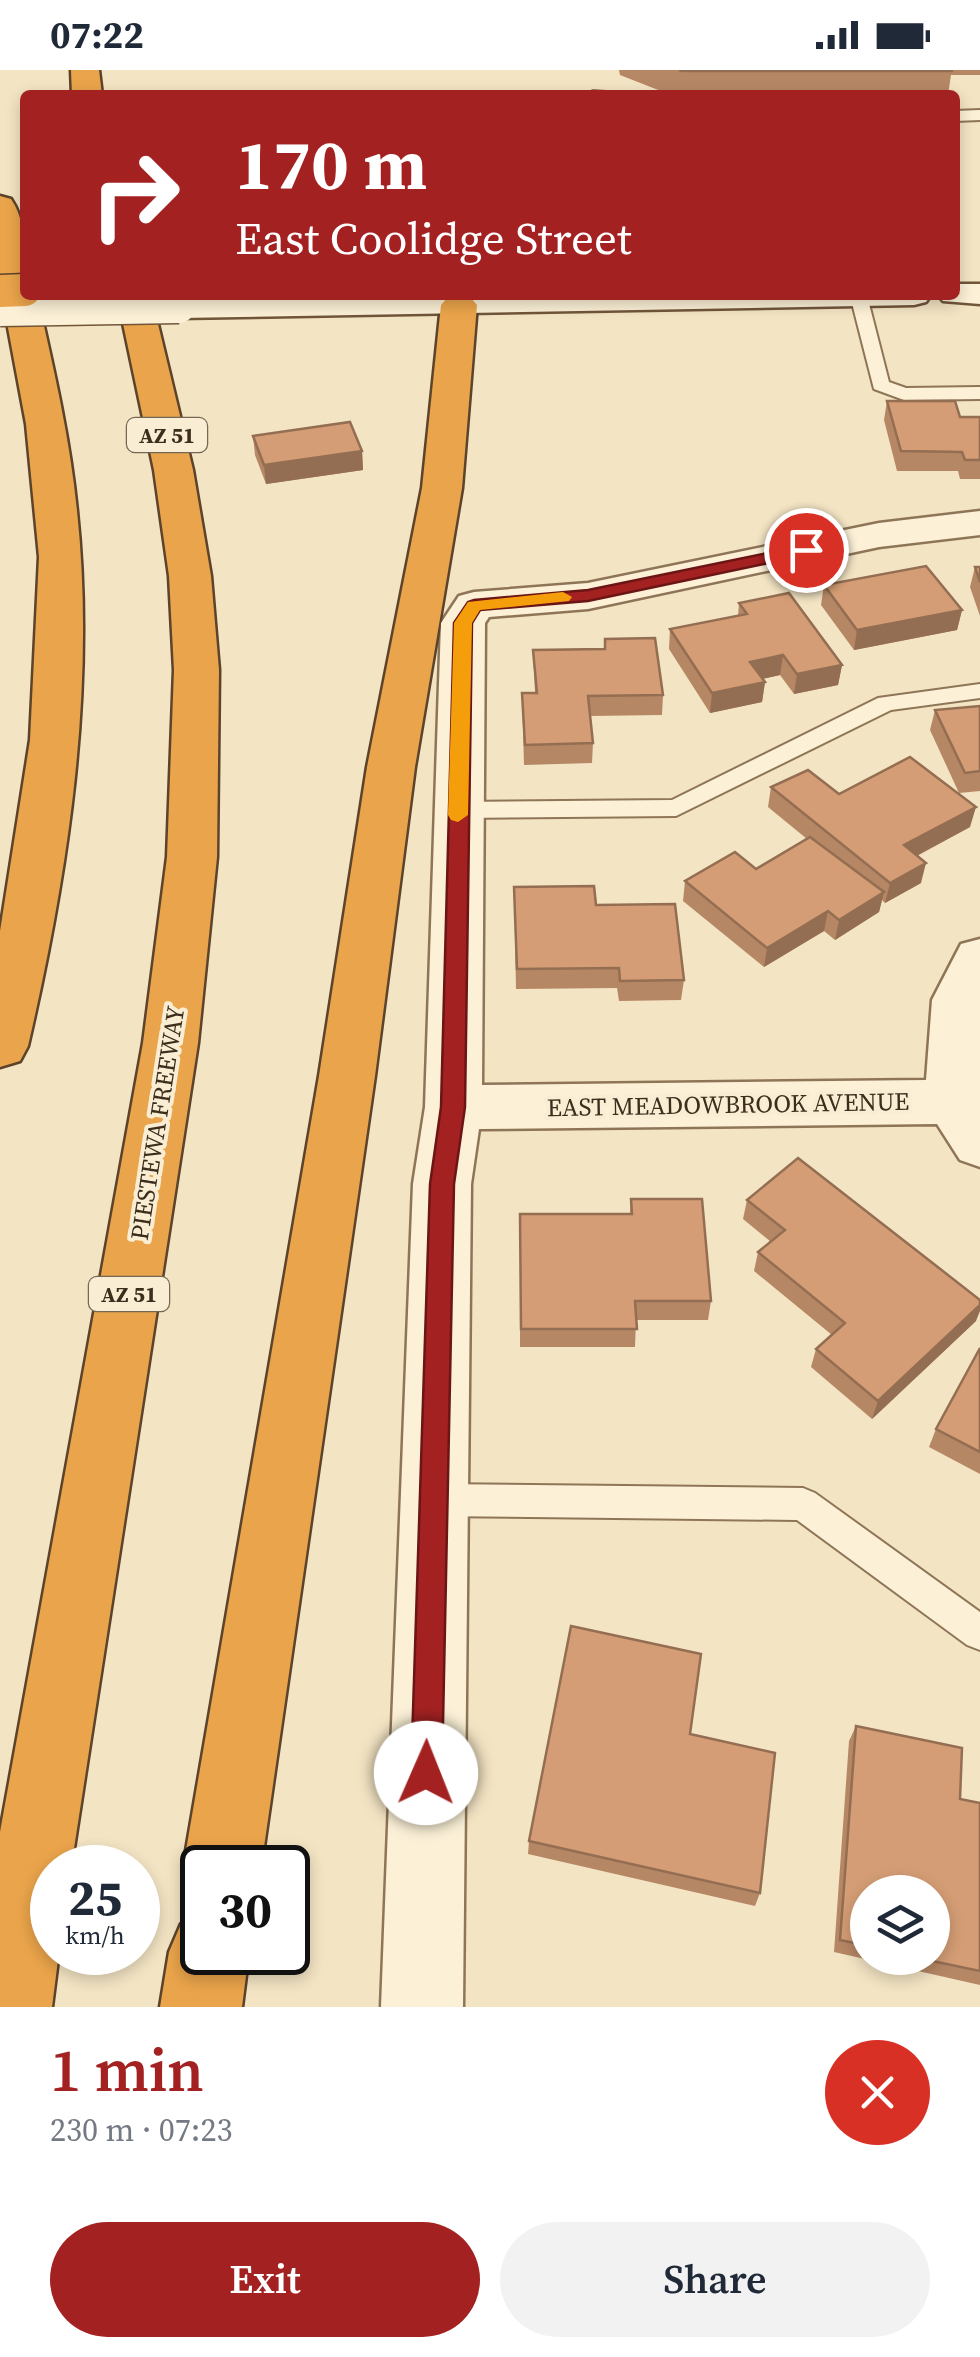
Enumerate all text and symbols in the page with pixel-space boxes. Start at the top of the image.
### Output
text: 07:22 [50,9,144,61]
text: 170 m [235,116,427,212]
icon: right [70,130,200,260]
text: East Coolidge Street [235,207,632,269]
road number: AZ 51 [127,418,207,452]
pin [764,508,849,593]
icon: arrive [779,523,834,578]
street label: PIESTEWA FREEWAY [122,1003,192,1243]
street label: EAST MEADOWBROOK AVENUE [547,1084,909,1124]
road number: AZ 51 [89,1277,169,1311]
position arrow [374,1721,478,1825]
speed limit sign: 30 [180,1845,310,1975]
text: 25 [68,1863,122,1932]
map controls [850,1875,950,1975]
button: layers [850,1875,950,1975]
text: km/h [65,1918,125,1952]
text: 1 min [50,2029,204,2111]
button: close [825,2040,930,2145]
text: 230 m · 07:23 [50,2108,232,2152]
button: Exit [50,2222,480,2337]
button: Share [500,2222,930,2337]

